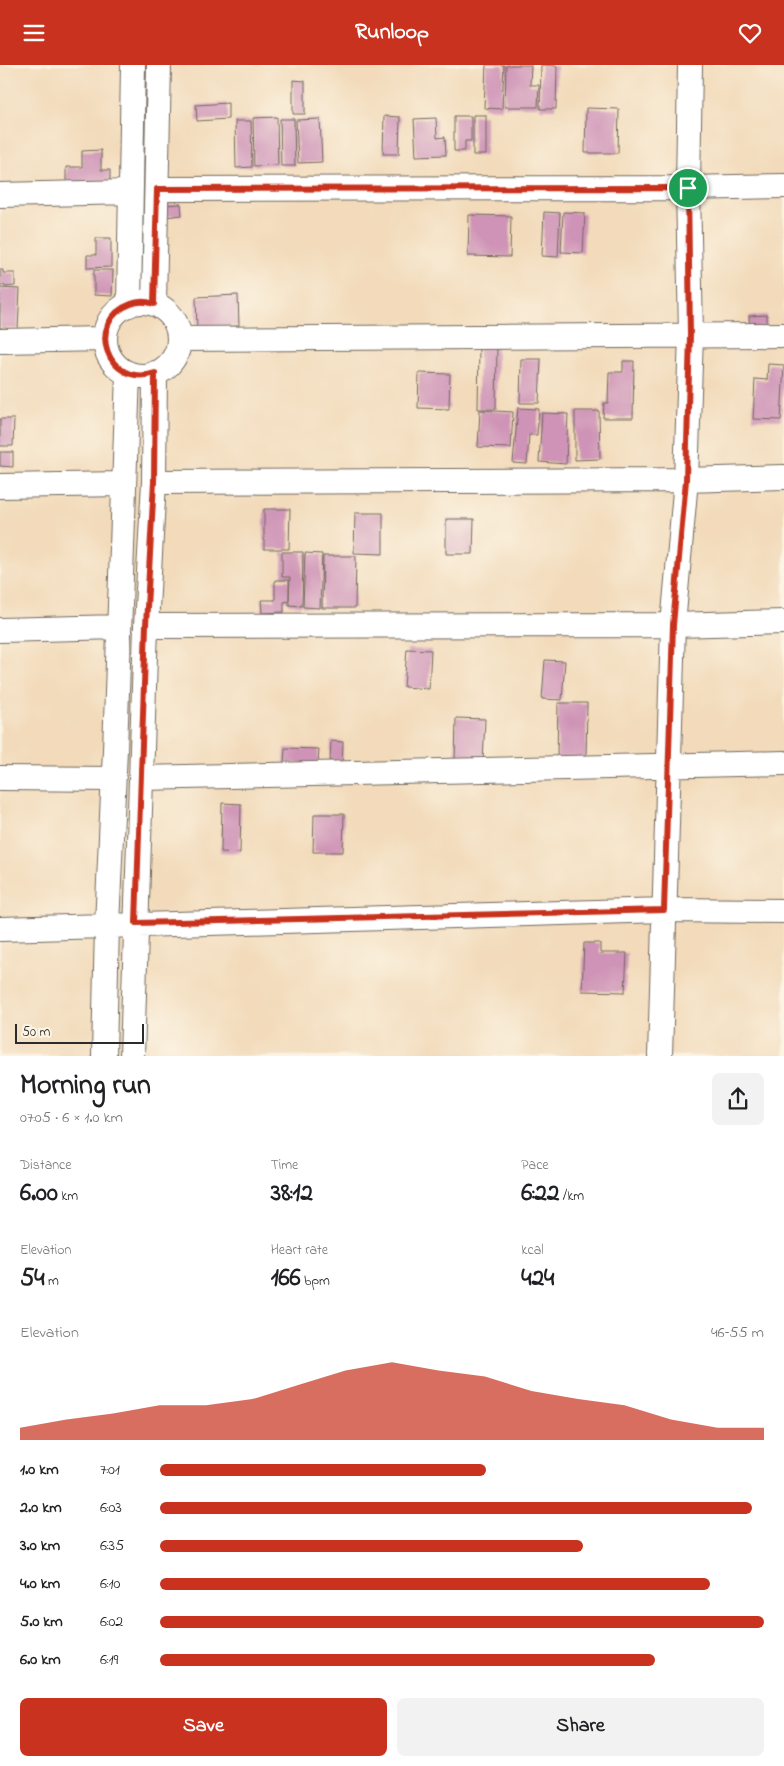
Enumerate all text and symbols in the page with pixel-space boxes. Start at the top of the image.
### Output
text: Runloop [355,17,429,49]
icon: menu [20,19,48,47]
icon: heart [736,19,764,47]
pin [667,167,709,209]
icon: arrive [674,174,702,202]
scale bar [15,1021,144,1044]
text: 50 m [22,1022,50,1043]
text: Morning run [20,1066,151,1107]
button: share [712,1073,764,1125]
text: 07:05 · 6 × 1.0 km [20,1106,123,1130]
text: Distance [20,1155,72,1176]
text: Time [271,1155,298,1176]
text: Pace [521,1155,549,1176]
text: 6.00 [20,1176,58,1212]
text: 38:12 [271,1176,313,1212]
text: 6:22 [521,1176,559,1212]
text: km [58,1186,78,1207]
text: /km [559,1186,584,1207]
text: Elevation [20,1240,71,1261]
text: Heart rate [271,1240,328,1261]
text: kcal [521,1240,544,1261]
text: 54 [20,1261,45,1297]
text: 166 [271,1261,301,1297]
text: 424 [521,1261,554,1297]
text: m [45,1271,59,1292]
text: bpm [301,1271,330,1292]
text: Elevation [20,1321,79,1345]
text: 46–55 m [711,1321,764,1345]
text: 1.0 km [20,1458,59,1482]
text: 7:01 [100,1458,120,1482]
text: 2.0 km [20,1496,62,1520]
text: 6:03 [100,1496,122,1520]
text: 3.0 km [20,1534,60,1558]
text: 6:35 [100,1534,124,1558]
text: 4.0 km [20,1572,60,1596]
text: 6:10 [100,1572,120,1596]
text: 5.0 km [20,1610,63,1634]
text: 6:02 [100,1610,123,1634]
text: 6.0 km [20,1648,61,1672]
text: 6:19 [100,1648,118,1672]
button: Save [20,1698,387,1756]
button: Share [397,1698,764,1756]

